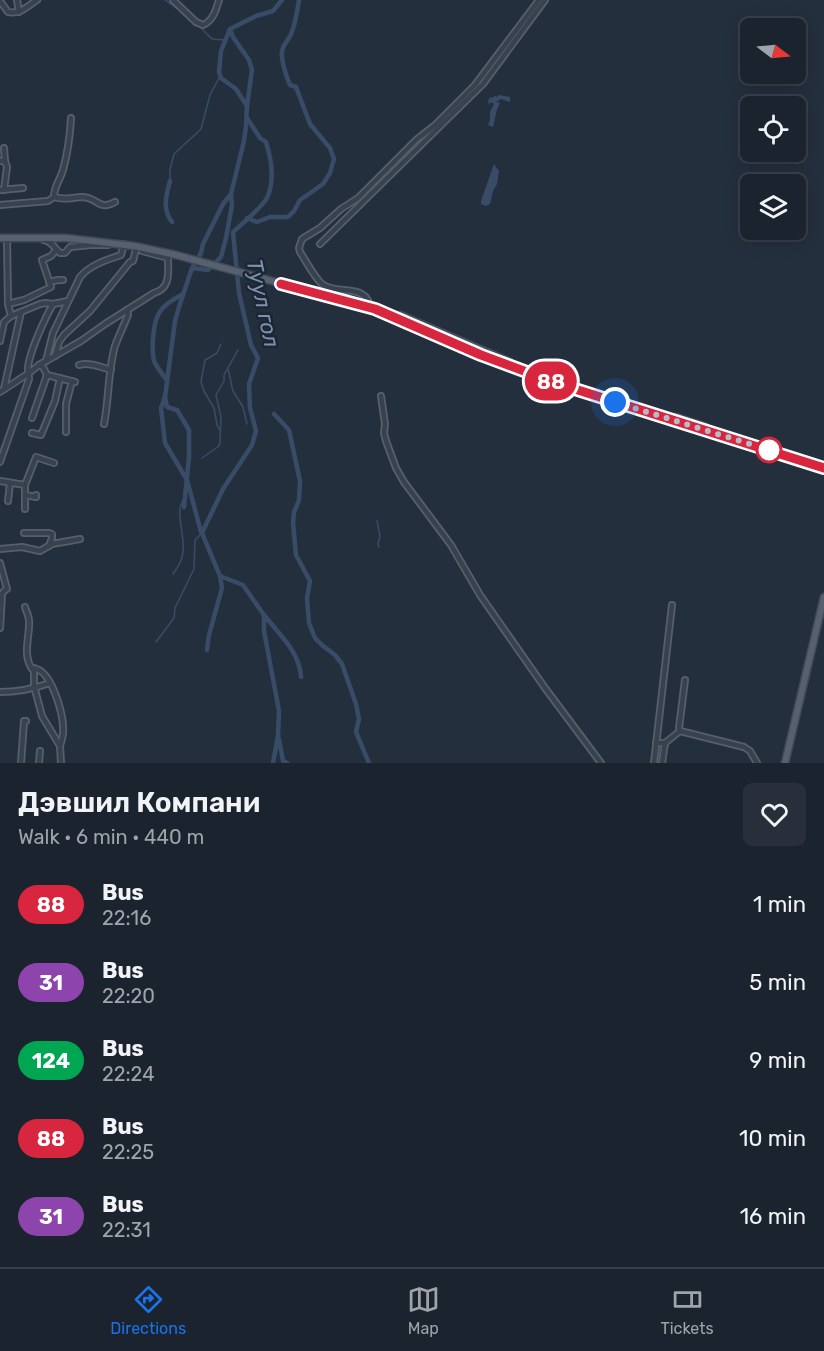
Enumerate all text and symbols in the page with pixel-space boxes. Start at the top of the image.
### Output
north arrow [740,18,806,84]
map controls [740,18,806,240]
button: locate [740,96,806,162]
button: layers [740,174,806,240]
water label: Туул гол [241,257,286,350]
line badge: 88 [524,362,578,400]
text: 88 [537,369,565,394]
your location [600,387,630,417]
unlabelled marker [756,437,782,463]
button: heart [743,783,806,846]
text: Дэвшил Компани [18,786,260,819]
text: Walk · 6 min · 440 m [18,825,204,849]
text: Bus [102,879,144,906]
text: 1 min [753,891,806,918]
text: 88 [37,892,65,917]
text: 22:16 [102,906,151,930]
text: Bus [102,957,144,984]
text: 5 min [749,969,806,996]
text: 31 [39,970,63,995]
text: 22:20 [102,984,155,1008]
text: Bus [102,1035,144,1062]
text: 9 min [749,1047,806,1074]
text: 124 [32,1048,70,1073]
text: 22:24 [102,1062,155,1086]
text: Bus [102,1113,144,1140]
text: 10 min [739,1125,806,1152]
text: 88 [37,1126,65,1151]
text: 22:25 [102,1140,154,1164]
text: Bus [102,1191,144,1218]
text: 16 min [740,1203,806,1230]
text: 31 [39,1204,63,1229]
text: 22:31 [102,1218,151,1242]
tab: Directions [110,1283,186,1338]
tab: Map [407,1283,440,1338]
tab: Tickets [661,1283,714,1338]

